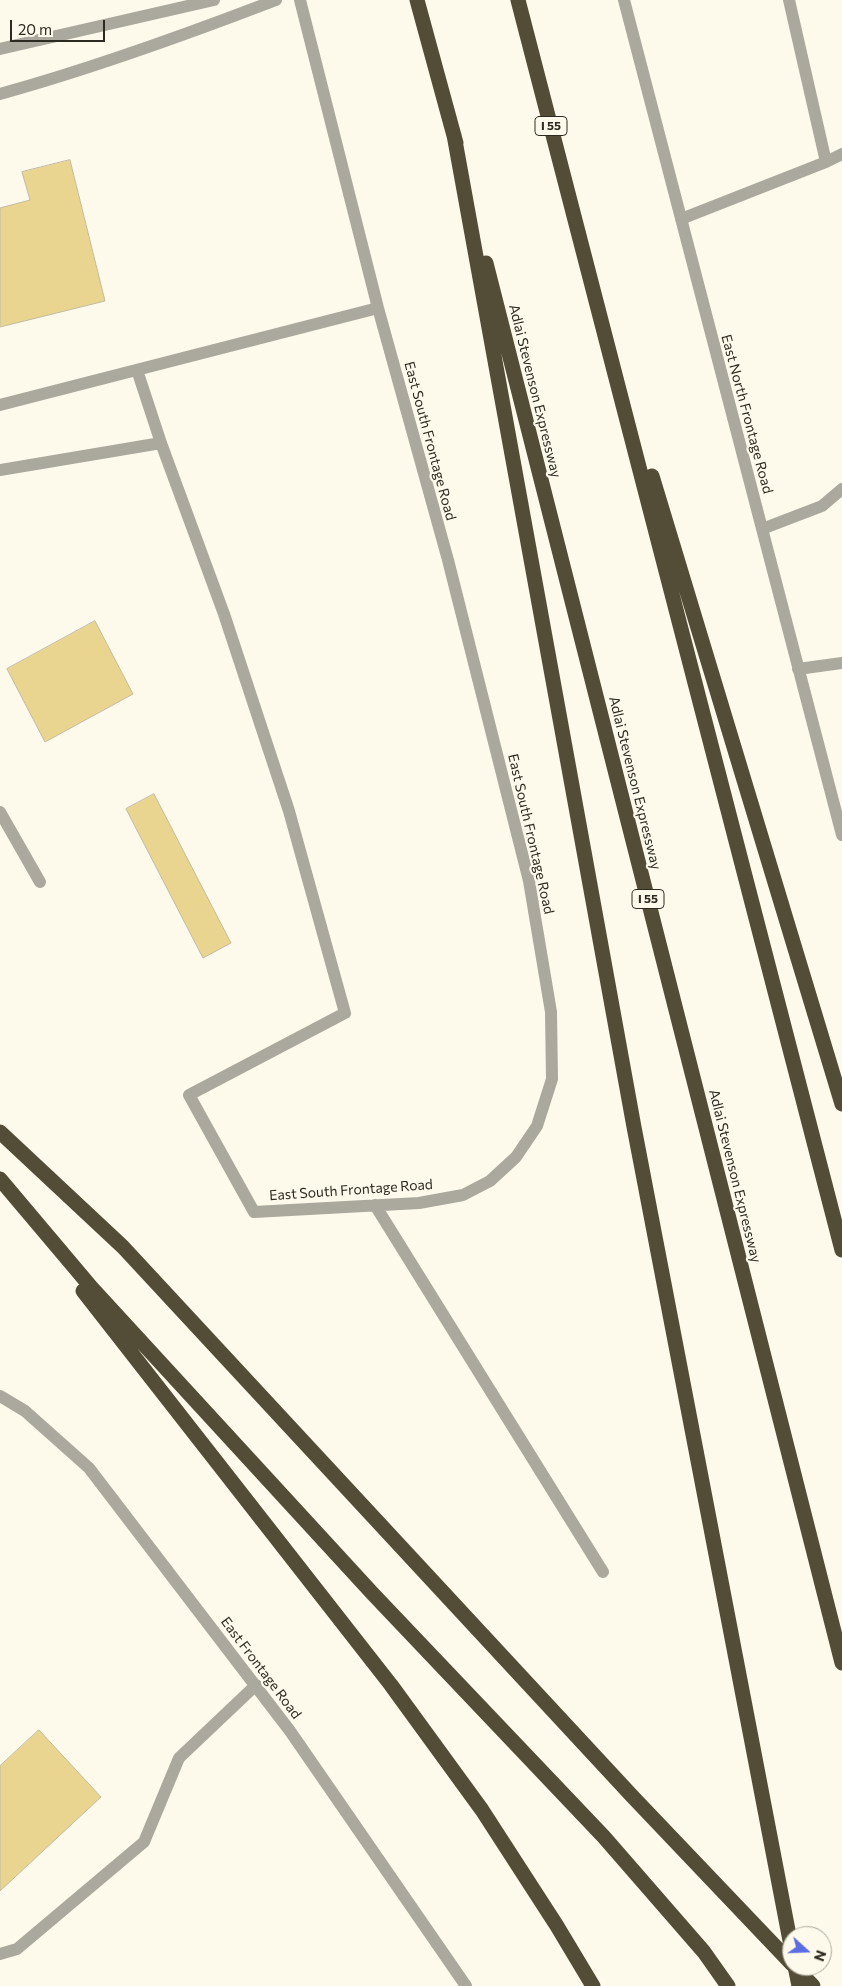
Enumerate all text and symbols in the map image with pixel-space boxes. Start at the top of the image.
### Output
scale bar [12,10,108,42]
text: 20 m [18,20,52,38]
road number: I 55 [535,116,567,136]
street label: Adlai Stevenson Expressway [505,303,565,479]
street label: East North Frontage Road [718,333,776,495]
street label: East South Frontage Road [401,360,459,522]
street label: Adlai Stevenson Expressway [605,695,665,871]
street label: East South Frontage Road [504,752,558,916]
road number: I 55 [632,890,664,909]
street label: Adlai Stevenson Expressway [705,1088,765,1264]
street label: East South Frontage Road [269,1176,433,1204]
street label: East Frontage Road [217,1614,305,1722]
north arrow [782,1926,832,1976]
text: N [811,1948,830,1964]

